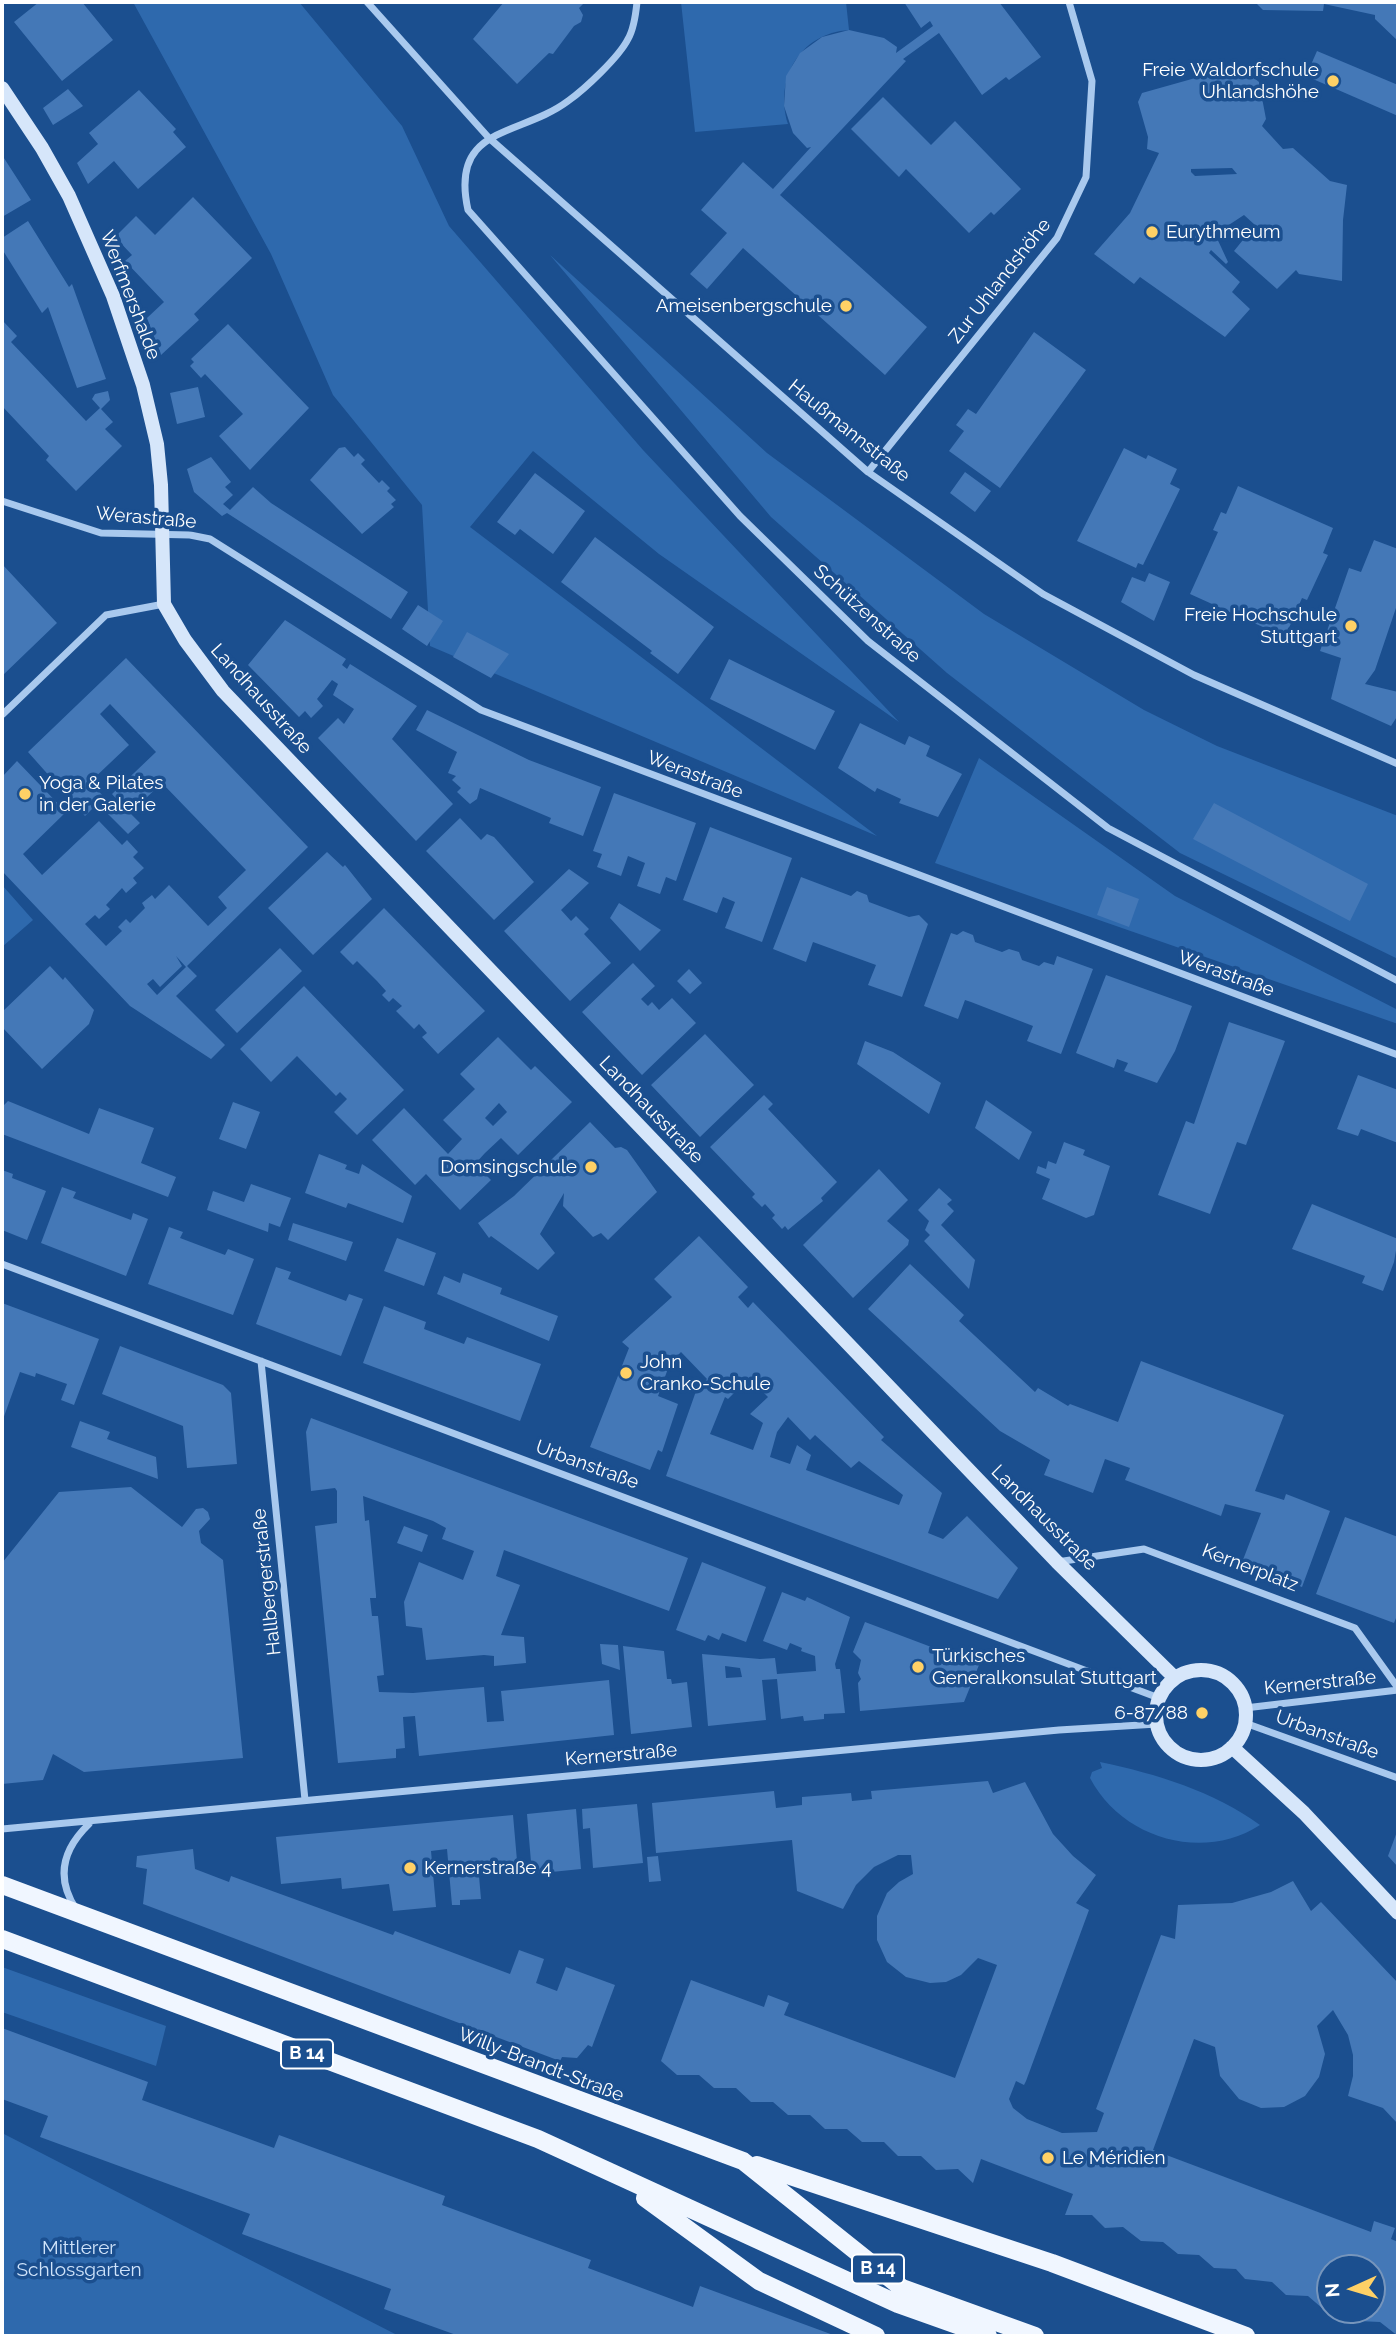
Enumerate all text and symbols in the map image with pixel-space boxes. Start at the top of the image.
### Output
place label: Freie Waldorfschule Uhlandshöhe [1142,59,1319,103]
marker: Freie Waldorfschule Uhlandshöhe [1325,73,1341,89]
street label: Zur Uhlandshöhe [944,214,1056,348]
place label: Eurythmeum [1166,221,1280,243]
marker: Eurythmeum [1144,224,1160,240]
street label: Werfmershalde [95,227,165,363]
place label: Ameisenbergschule [656,295,832,317]
marker: Ameisenbergschule [838,298,854,314]
street label: Haußmannstraße [783,375,915,487]
street label: Werastraße [95,502,197,534]
street label: Schützenstraße [809,560,925,668]
place label: Freie Hochschule Stuttgart [1184,604,1337,648]
marker: Freie Hochschule Stuttgart [1343,618,1359,634]
street label: Landhausstraße [206,639,316,759]
street label: Werastraße [644,746,746,804]
place label: Yoga & Pilates in der Galerie [39,772,163,816]
marker: Yoga & Pilates in der Galerie [17,786,33,802]
street label: Werastraße [1175,946,1277,1002]
street label: Landhausstraße [594,1052,708,1168]
place label: Domsingschule [440,1156,577,1178]
marker: Domsingschule [583,1159,599,1175]
place label: John Cranko-Schule [640,1351,771,1395]
marker: John Cranko-Schule [618,1365,634,1381]
street label: Urbanstraße [532,1436,642,1494]
street label: Landhausstraße [986,1460,1102,1576]
street label: Hallbergerstraße [248,1507,286,1657]
street label: Kernerplatz [1199,1539,1301,1597]
place label: Türkisches Generalkonsulat Stuttgart [932,1645,1157,1689]
marker: Türkisches Generalkonsulat Stuttgart [910,1659,926,1675]
street label: Kernerstraße [1263,1666,1377,1700]
place label: 6-87/88 [1114,1702,1188,1724]
marker: 6-87/88 [1194,1705,1210,1721]
street label: Urbanstraße [1272,1706,1382,1764]
street label: Kernerstraße [564,1739,678,1771]
place label: Kernerstraße 4 [424,1857,552,1879]
marker: Kernerstraße 4 [402,1860,418,1876]
street label: Willy-Brandt-Straße [455,2023,627,2107]
road number: B 14 [281,2040,333,2068]
place label: Le Méridien [1062,2147,1166,2169]
marker: Le Méridien [1040,2150,1056,2166]
park label: Mittlerer Schlossgarten [16,2237,142,2281]
north arrow [1316,2254,1386,2324]
road number: B 14 [852,2255,904,2284]
text: N [1321,2282,1344,2298]

